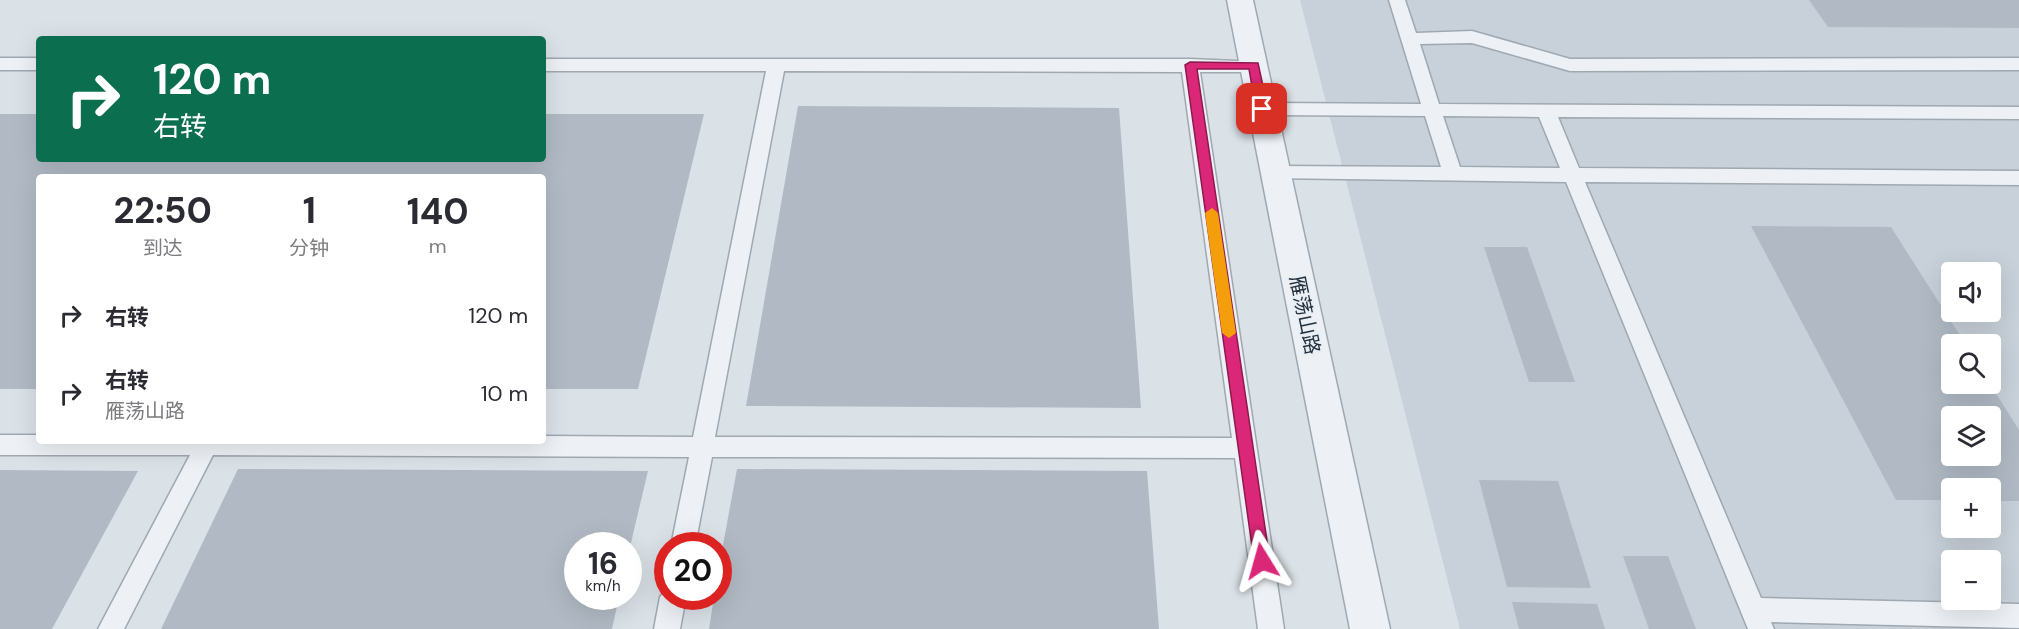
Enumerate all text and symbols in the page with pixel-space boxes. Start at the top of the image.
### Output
text: 120 m [153,52,271,107]
icon: right [54,60,132,138]
pin [1236,83,1287,134]
icon: arrive [1245,92,1278,125]
text: 右转 [153,109,207,144]
text: 22:50 [113,187,212,234]
text: 1 [303,187,316,234]
text: 140 [407,188,469,235]
text: m [429,233,447,259]
text: 到达 [143,235,183,261]
text: 分钟 [289,235,329,261]
map controls [1941,262,2001,610]
button: sound [1941,262,2001,322]
street label: 雁荡山路 [1284,273,1326,357]
icon: right [54,299,87,332]
text: 120 m [468,301,528,330]
text: 右转 [105,303,149,332]
button: search [1941,334,2001,394]
text: 右转 [105,366,149,395]
icon: right [54,377,87,410]
text: 10 m [481,379,528,408]
text: 雁荡山路 [105,398,185,424]
button: layers [1941,406,2001,466]
button: + [1941,478,2001,538]
position arrow [1230,529,1294,593]
speed limit sign: 20 [654,532,732,610]
text: 16 [588,544,618,583]
button: − [1941,550,2001,610]
text: km/h [585,576,621,596]

